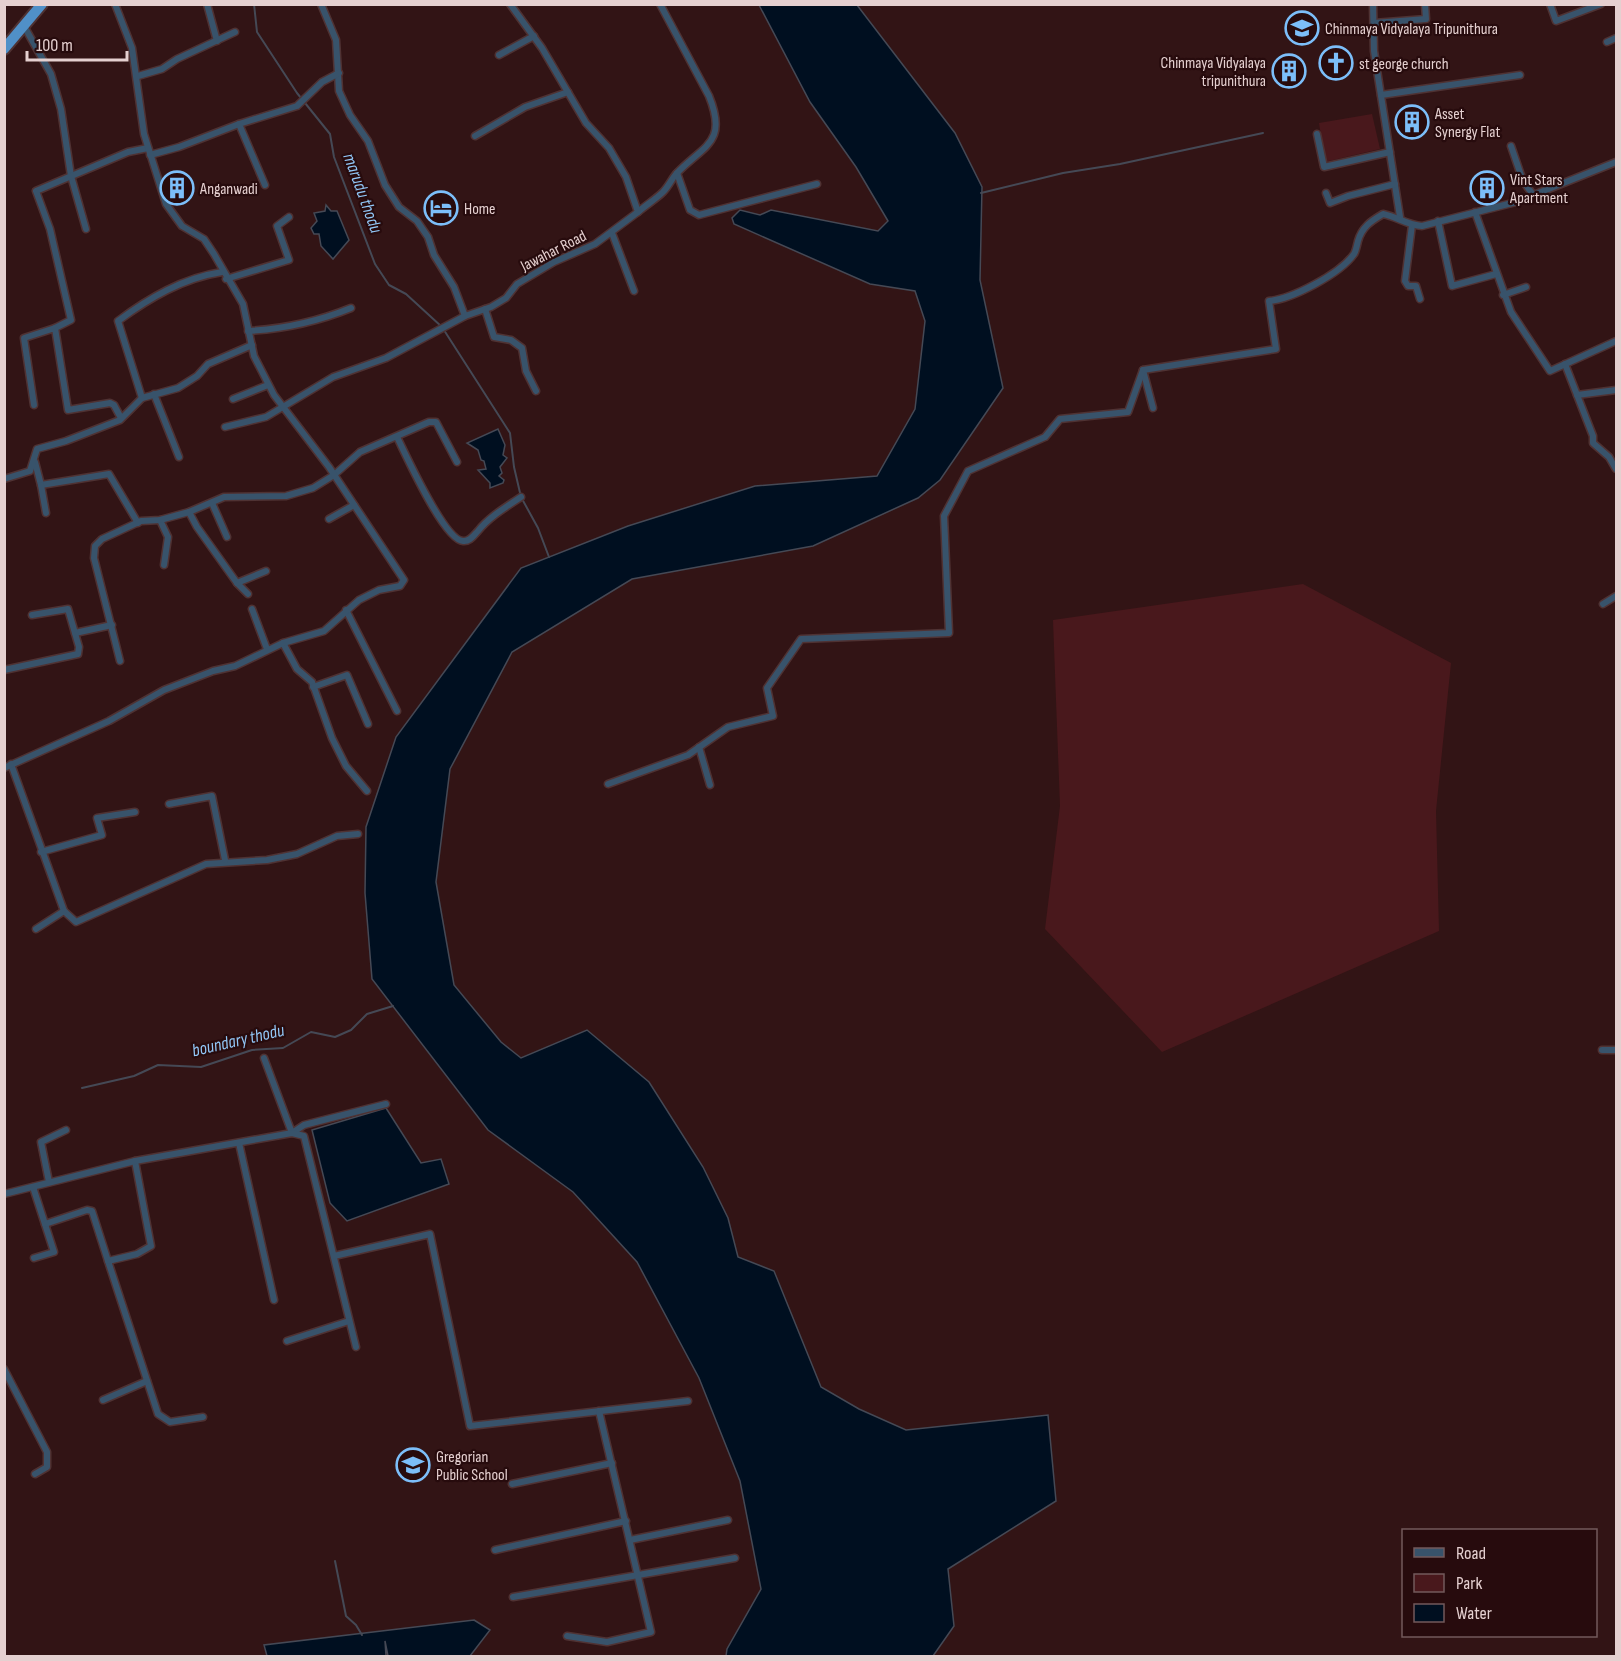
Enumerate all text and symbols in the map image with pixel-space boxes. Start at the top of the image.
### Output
school or university icon: Chinmaya Vidyalaya Tripunithura [1284,10,1320,46]
place label: Chinmaya Vidyalaya Tripunithura [1325,20,1498,39]
scale bar [27,24,128,62]
text: 100 m [36,35,73,56]
church icon: st george church [1318,45,1354,81]
building icon: Chinmaya Vidyalaya tripunithura [1271,53,1307,89]
place label: Chinmaya Vidyalaya tripunithura [1161,54,1266,91]
place label: st george church [1359,55,1449,74]
building icon: Asset Synergy Flat [1394,104,1430,140]
place label: Asset Synergy Flat [1434,105,1500,142]
water label: marudu thodu [338,150,387,237]
building icon: Anganwadi [159,170,195,206]
building icon: Vint Stars Apartment [1469,170,1505,206]
place label: Vint Stars Apartment [1509,171,1568,208]
place label: Anganwadi [199,180,258,199]
hotel icon: Home [423,190,459,226]
place label: Home [464,200,495,219]
street label: Jawahar Road [517,227,590,276]
water label: boundary thodu [190,1020,287,1061]
school or university icon: Gregorian Public School [395,1447,431,1483]
place label: Gregorian Public School [436,1448,508,1485]
legend [1402,1529,1597,1637]
text: Road [1456,1543,1486,1564]
text: Park [1456,1573,1482,1594]
text: Water [1456,1603,1492,1624]

